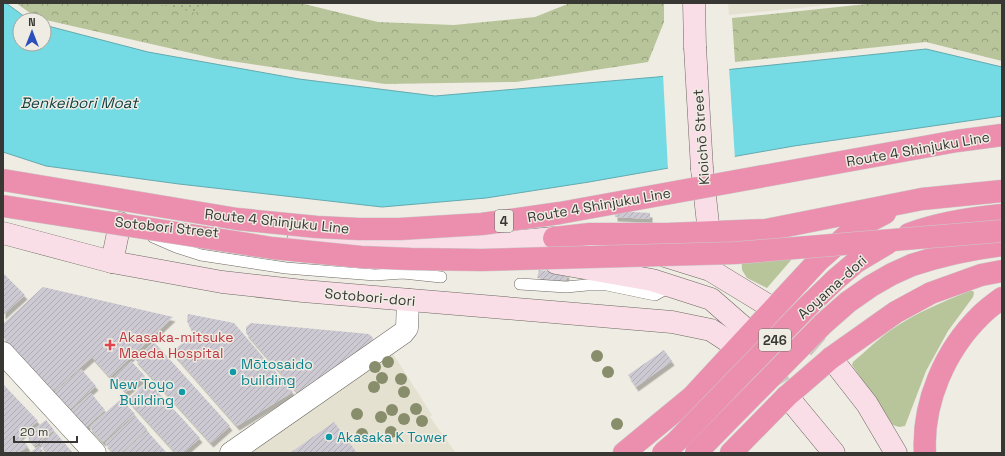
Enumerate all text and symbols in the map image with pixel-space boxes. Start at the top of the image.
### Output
north arrow [12,12,52,52]
text: N [28,15,36,29]
street label: Kioichō Street [689,88,713,186]
water label: Benkeibori Moat [20,93,140,112]
street label: Route 4 Shinjuku Line [845,128,991,170]
street label: Route 4 Shinjuku Line [526,184,672,226]
street label: Route 4 Shinjuku Line [204,204,350,238]
road number: 4 [495,210,513,232]
street label: Sotobori Street [114,213,220,241]
street label: Aoyama-dori [794,251,870,323]
street label: Sotobori-dori [324,284,416,310]
place label: Akasaka-mitsuke Maeda Hospital [119,328,234,362]
road number: 246 [759,329,791,351]
marker: Akasaka-mitsuke Maeda Hospital [104,339,116,351]
place label: Mōtosaido building [241,355,313,389]
marker: Mōtosaido building [228,367,238,377]
place label: New Toyo Building [109,375,174,409]
marker: New Toyo Building [177,387,187,397]
scale bar [14,418,77,444]
text: 20 m [20,424,48,440]
place label: Akasaka K Tower [337,428,447,446]
marker: Akasaka K Tower [324,432,334,442]

